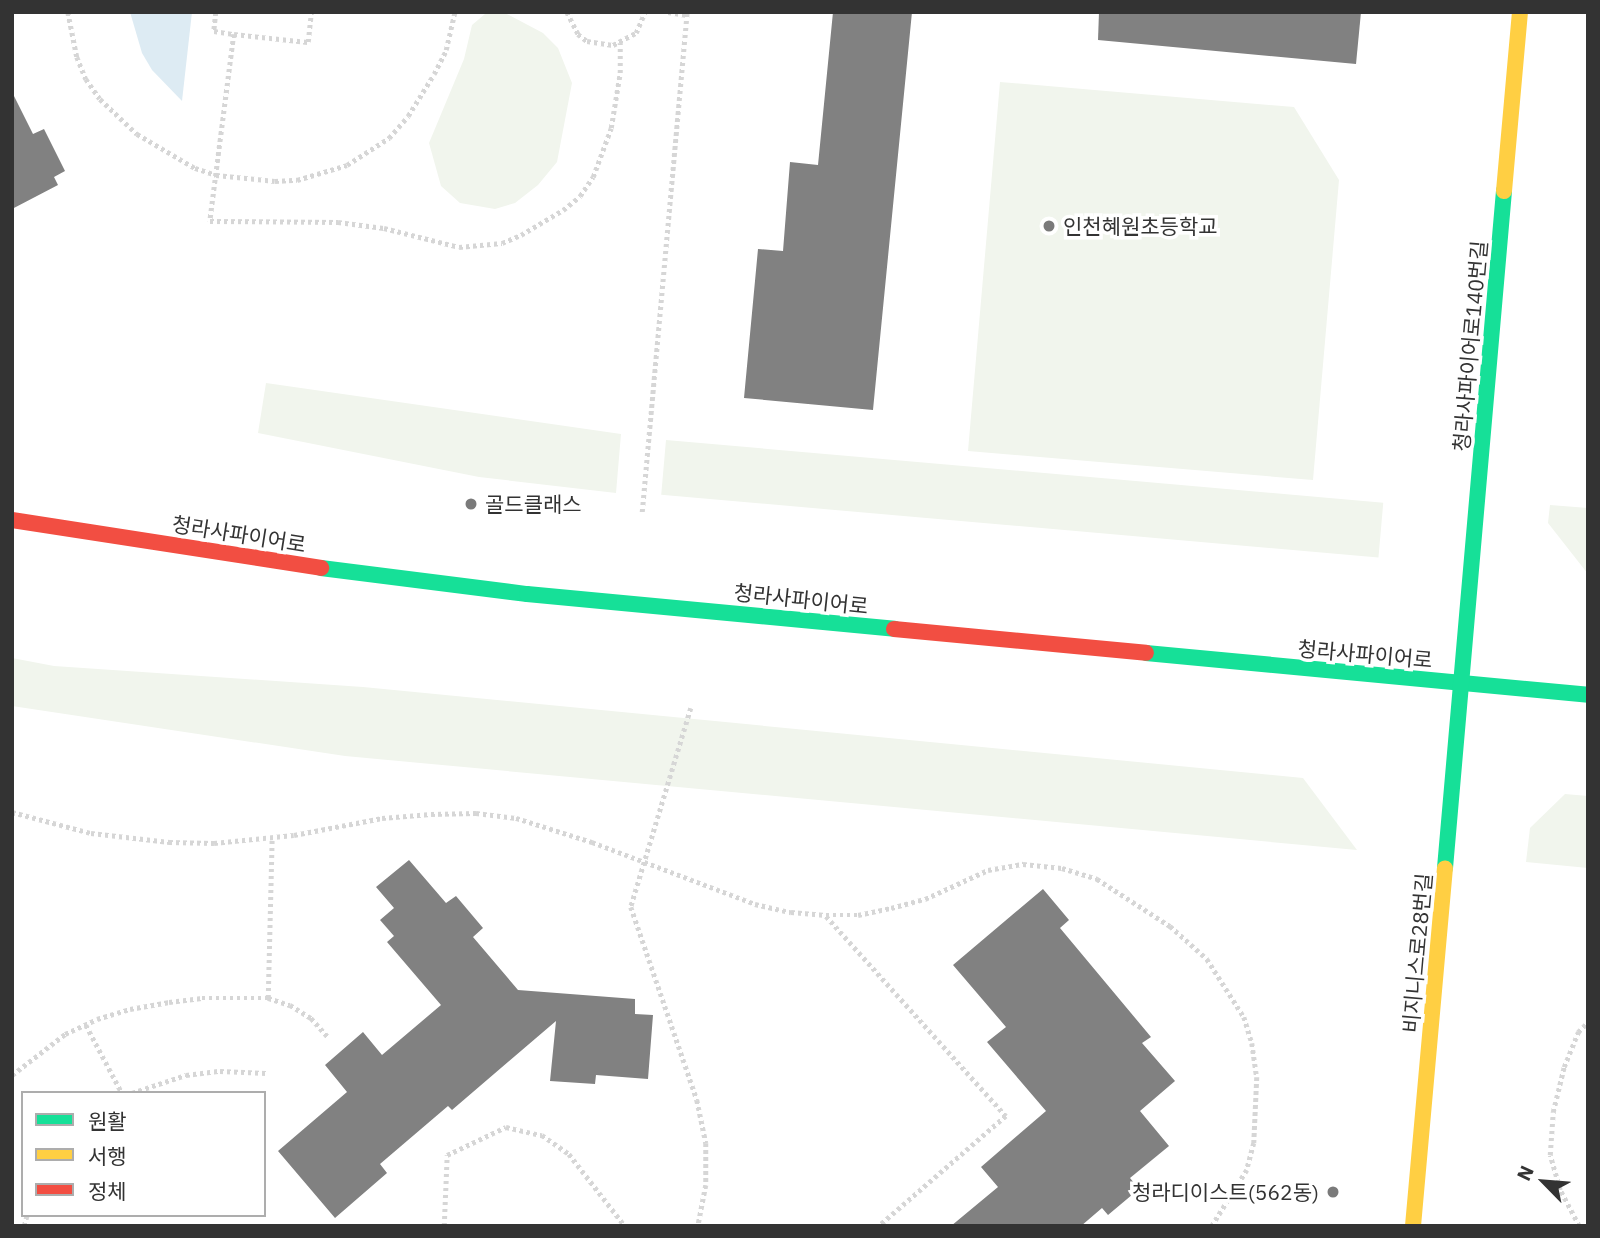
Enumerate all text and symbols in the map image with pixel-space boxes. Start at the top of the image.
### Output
place label: 인천혜원초등학교 [1063,213,1218,239]
marker: 인천혜원초등학교 [1041,218,1057,234]
street label: 청라사파이어로140번길 [1448,239,1492,453]
place label: 골드클래스 [485,491,582,517]
marker: 골드클래스 [463,496,479,512]
street label: 청라사파이어로 [170,511,308,557]
street label: 청라사파이어로 [732,579,870,619]
street label: 청라사파이어로 [1297,636,1433,672]
street label: 비지니스로28번길 [1397,872,1437,1034]
legend [21,1091,266,1217]
text: 원활 [88,1107,127,1135]
text: 서행 [88,1142,127,1170]
north arrow [1509,1147,1579,1217]
text: N [1511,1162,1539,1184]
text: 정체 [88,1177,127,1205]
place label: 청라디이스트(562동) [1132,1179,1319,1205]
marker: 청라디이스트(562동) [1325,1184,1341,1200]

